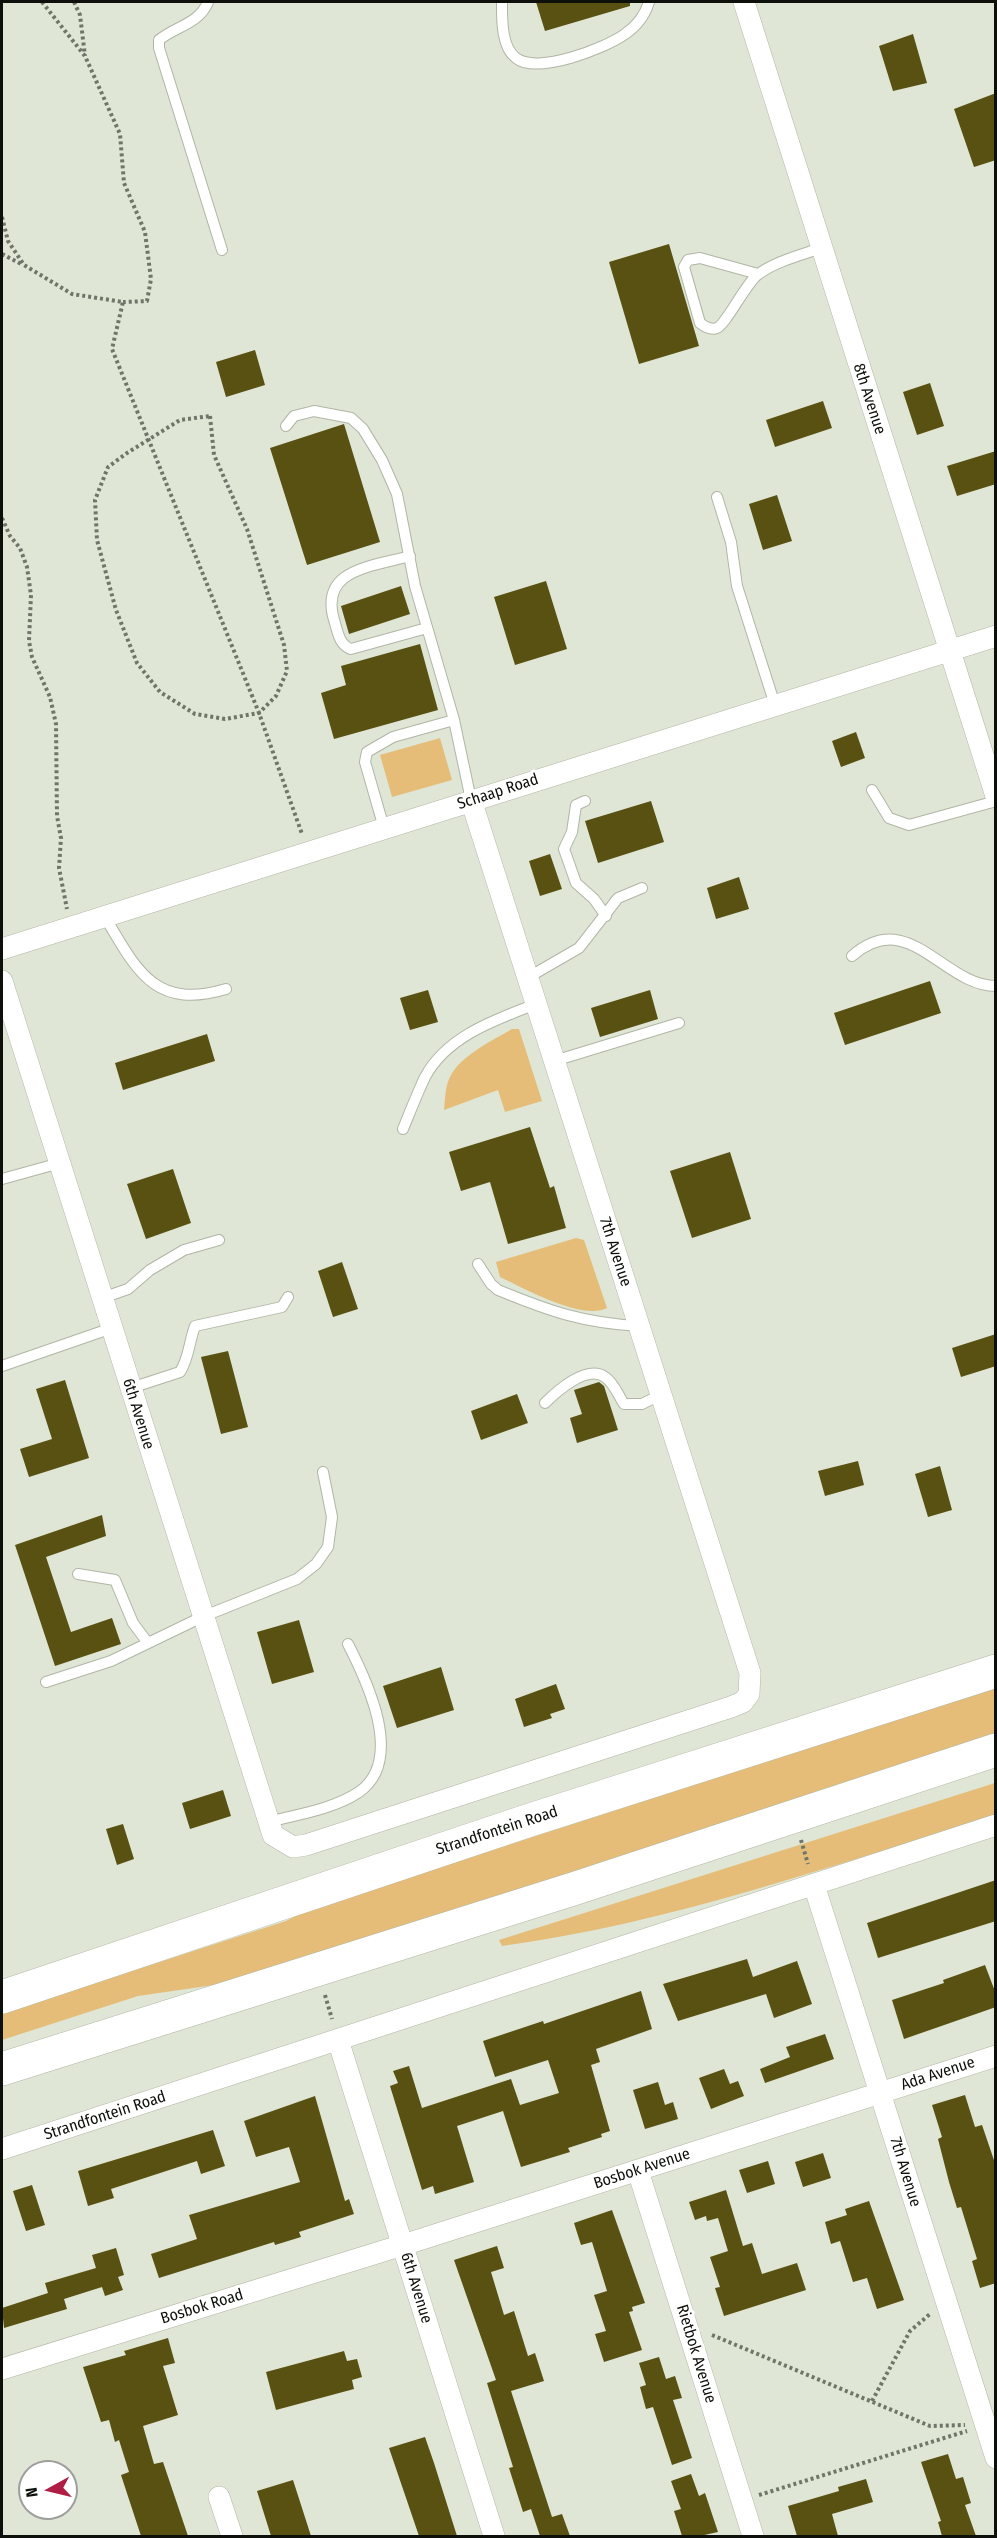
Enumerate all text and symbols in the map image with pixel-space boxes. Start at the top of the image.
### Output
street label: 8th Avenue [849,361,889,437]
street label: Schaap Road [455,770,541,814]
street label: 7th Avenue [595,1215,635,1289]
street label: 6th Avenue [118,1376,158,1452]
street label: Strandfontein Road [434,1802,560,1860]
street label: Ada Avenue [899,2053,977,2095]
street label: Strandfontein Road [42,2087,168,2145]
street label: 7th Avenue [885,2135,925,2209]
street label: Bosbok Avenue [591,2144,693,2194]
street label: 6th Avenue [396,2250,436,2326]
street label: Bosbok Road [158,2285,246,2329]
street label: Rietbok Avenue [672,2302,720,2406]
north arrow [18,2460,78,2520]
text: N [22,2486,42,2498]

